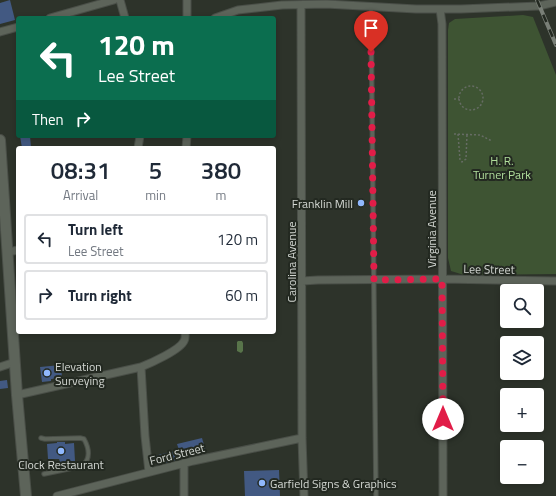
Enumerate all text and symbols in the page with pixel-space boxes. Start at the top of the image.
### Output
pin [354,11,388,52]
icon: arrive [360,17,382,39]
text: 120 m [98,23,175,66]
icon: left [32,32,84,84]
text: Lee Street [98,62,175,89]
text: Then [32,108,64,131]
icon: right [72,108,94,130]
park label: H. R. Turner Park [473,151,531,184]
text: 08:31 [51,152,110,188]
text: 5 [149,152,162,188]
text: 380 [201,152,241,188]
text: Arrival [63,185,98,205]
text: min [145,185,166,205]
text: m [216,185,226,205]
street label: Virginia Avenue [422,190,441,268]
place label: Franklin Mill [292,194,353,213]
marker: Franklin Mill [356,198,366,208]
text: Turn left [68,218,123,241]
street label: Carolina Avenue [282,222,301,302]
icon: left [34,228,56,250]
text: 120 m [217,228,258,251]
text: Lee Street [68,241,124,261]
street label: Lee Street [463,259,516,279]
icon: right [34,284,56,306]
text: Turn right [68,284,132,307]
text: 60 m [225,284,258,307]
map controls [500,284,544,484]
button: search [500,284,544,328]
button: layers [500,336,544,380]
place label: Elevation Surveying [55,357,105,390]
marker: Elevation Surveying [42,368,52,378]
button: + [500,388,544,432]
position arrow [422,398,464,440]
street label: Ford Street [147,438,207,470]
button: − [500,440,544,484]
marker: Clock Restaurant [56,446,66,456]
place label: Clock Restaurant [18,455,105,474]
place label: Garfield Signs & Graphics [270,474,397,493]
marker: Garfield Signs & Graphics [257,478,267,488]

